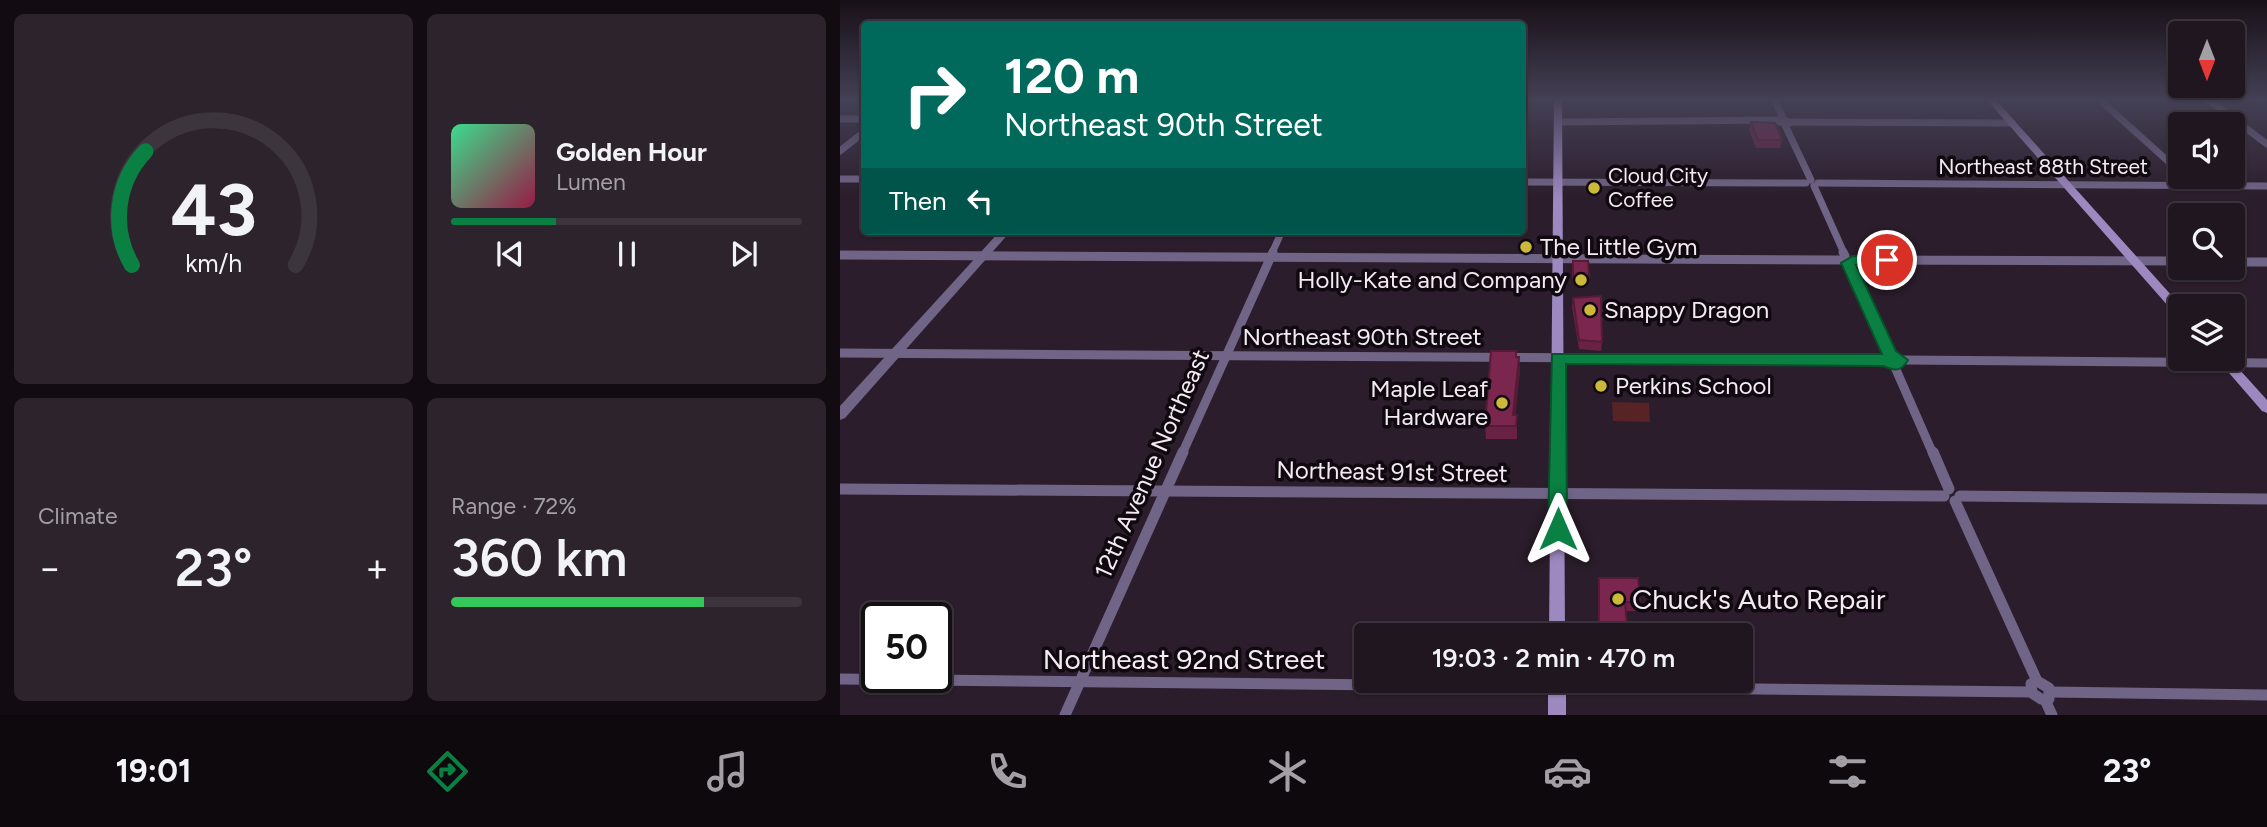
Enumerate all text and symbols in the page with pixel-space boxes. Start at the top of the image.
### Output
north arrow [2168,21,2245,98]
map controls [2168,21,2245,371]
text: 120 m [1004,46,1139,105]
icon: right [889,49,980,140]
text: Northeast 90th Street [1004,106,1323,144]
button: sound [2168,112,2245,189]
text: Golden Hour [556,136,707,168]
street label: Northeast 88th Street [1938,154,2148,179]
place label: Cloud City Coffee [1608,163,1708,212]
text: 43 [170,166,257,253]
text: Lumen [556,168,626,196]
marker: Cloud City Coffee [1586,180,1602,196]
icon: left [961,182,999,220]
text: Then [889,185,947,217]
button: search [2168,203,2245,280]
pin [1857,230,1917,290]
place label: The Little Gym [1540,232,1697,261]
icon: previous [491,235,529,273]
icon: pause [608,235,646,273]
icon: next [725,235,763,273]
marker: The Little Gym [1518,239,1534,255]
icon: arrive [1868,241,1906,279]
text: km/h [185,248,242,278]
place label: Holly-Kate and Company [1298,265,1567,294]
marker: Holly-Kate and Company [1573,272,1589,288]
button: layers [2168,294,2245,371]
place label: Snappy Dragon [1604,295,1769,324]
marker: Snappy Dragon [1582,302,1598,318]
street label: Northeast 90th Street [1242,322,1482,351]
street label: 12th Avenue Northeast [1088,345,1215,583]
place label: Perkins School [1615,371,1772,400]
place label: Maple Leaf Hardware [1370,374,1488,431]
marker: Perkins School [1593,378,1609,394]
marker: Maple Leaf Hardware [1494,395,1510,411]
street label: Northeast 91st Street [1276,455,1508,488]
text: Range · 72% [451,492,577,520]
position arrow [1521,492,1595,566]
text: Climate [38,502,117,530]
text: 360 km [451,527,627,589]
text: 23° [175,537,252,599]
text: − [38,545,62,591]
text: + [365,545,389,591]
place label: Chuck's Auto Repair [1632,582,1886,616]
marker: Chuck's Auto Repair [1610,591,1626,607]
speed limit sign: 50 [861,602,952,693]
street label: Northeast 92nd Street [1043,642,1325,676]
text: 19:03 · 2 min · 470 m [1432,642,1675,674]
icon: directions [423,747,472,796]
icon: music [703,747,752,796]
icon: phone [983,747,1032,796]
icon: climate [1263,747,1312,796]
icon: car [1543,747,1592,796]
icon: filters [1823,747,1872,796]
text: 19:01 [116,752,191,790]
text: 23° [2103,752,2151,790]

